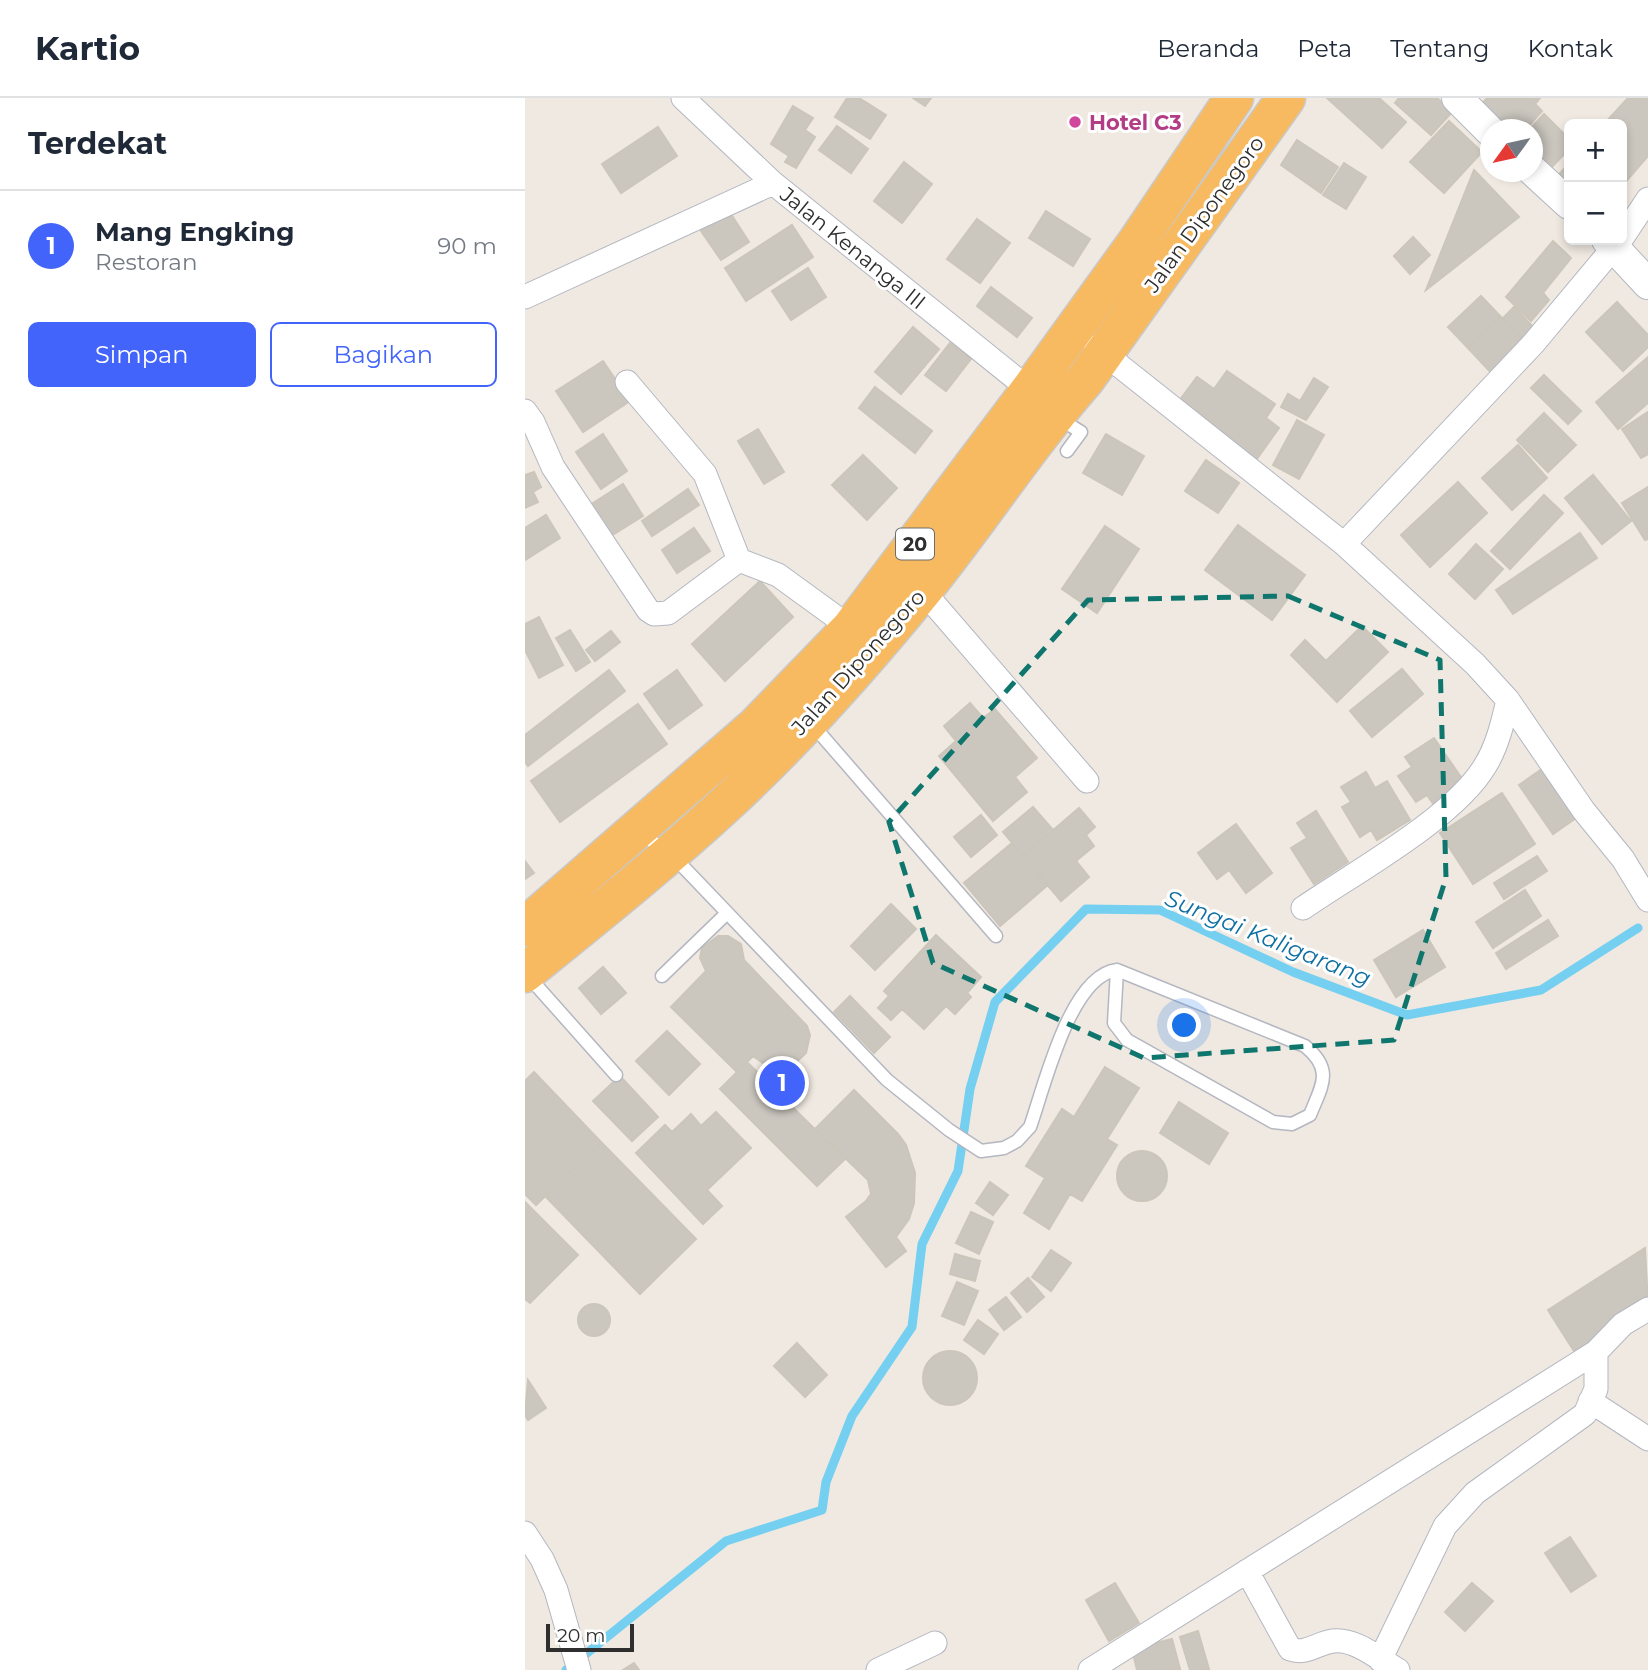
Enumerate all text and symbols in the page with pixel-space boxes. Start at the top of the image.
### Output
text: Kartio [35,28,140,68]
text: Beranda [1157,34,1259,63]
text: Peta [1297,34,1352,63]
text: Tentang [1390,34,1489,63]
text: Kontak [1527,34,1613,63]
place label: Hotel C3 [1089,110,1182,135]
marker: Hotel C3 [1067,114,1083,130]
north arrow [1480,119,1543,182]
map controls [1564,119,1627,245]
button: + [1564,119,1627,182]
text: Terdekat [28,125,167,162]
street label: Jalan Diponegoro [1138,131,1269,298]
street label: Jalan Kenanga III [774,181,931,314]
button: − [1564,182,1627,245]
text: Mang Engking [95,216,294,248]
text: 1 [46,232,56,260]
text: 90 m [437,232,497,260]
text: Restoran [95,248,197,276]
button: Simpan [28,322,256,387]
button: Bagikan [270,322,497,387]
road number: 20 [896,528,934,560]
street label: Jalan Diponegoro [786,584,930,741]
water label: Sungai Kaligarang [1161,884,1375,992]
your location [1167,1008,1201,1042]
pin: 1 [759,1057,805,1109]
scale bar [546,1621,633,1653]
text: 20 m [557,1624,605,1647]

